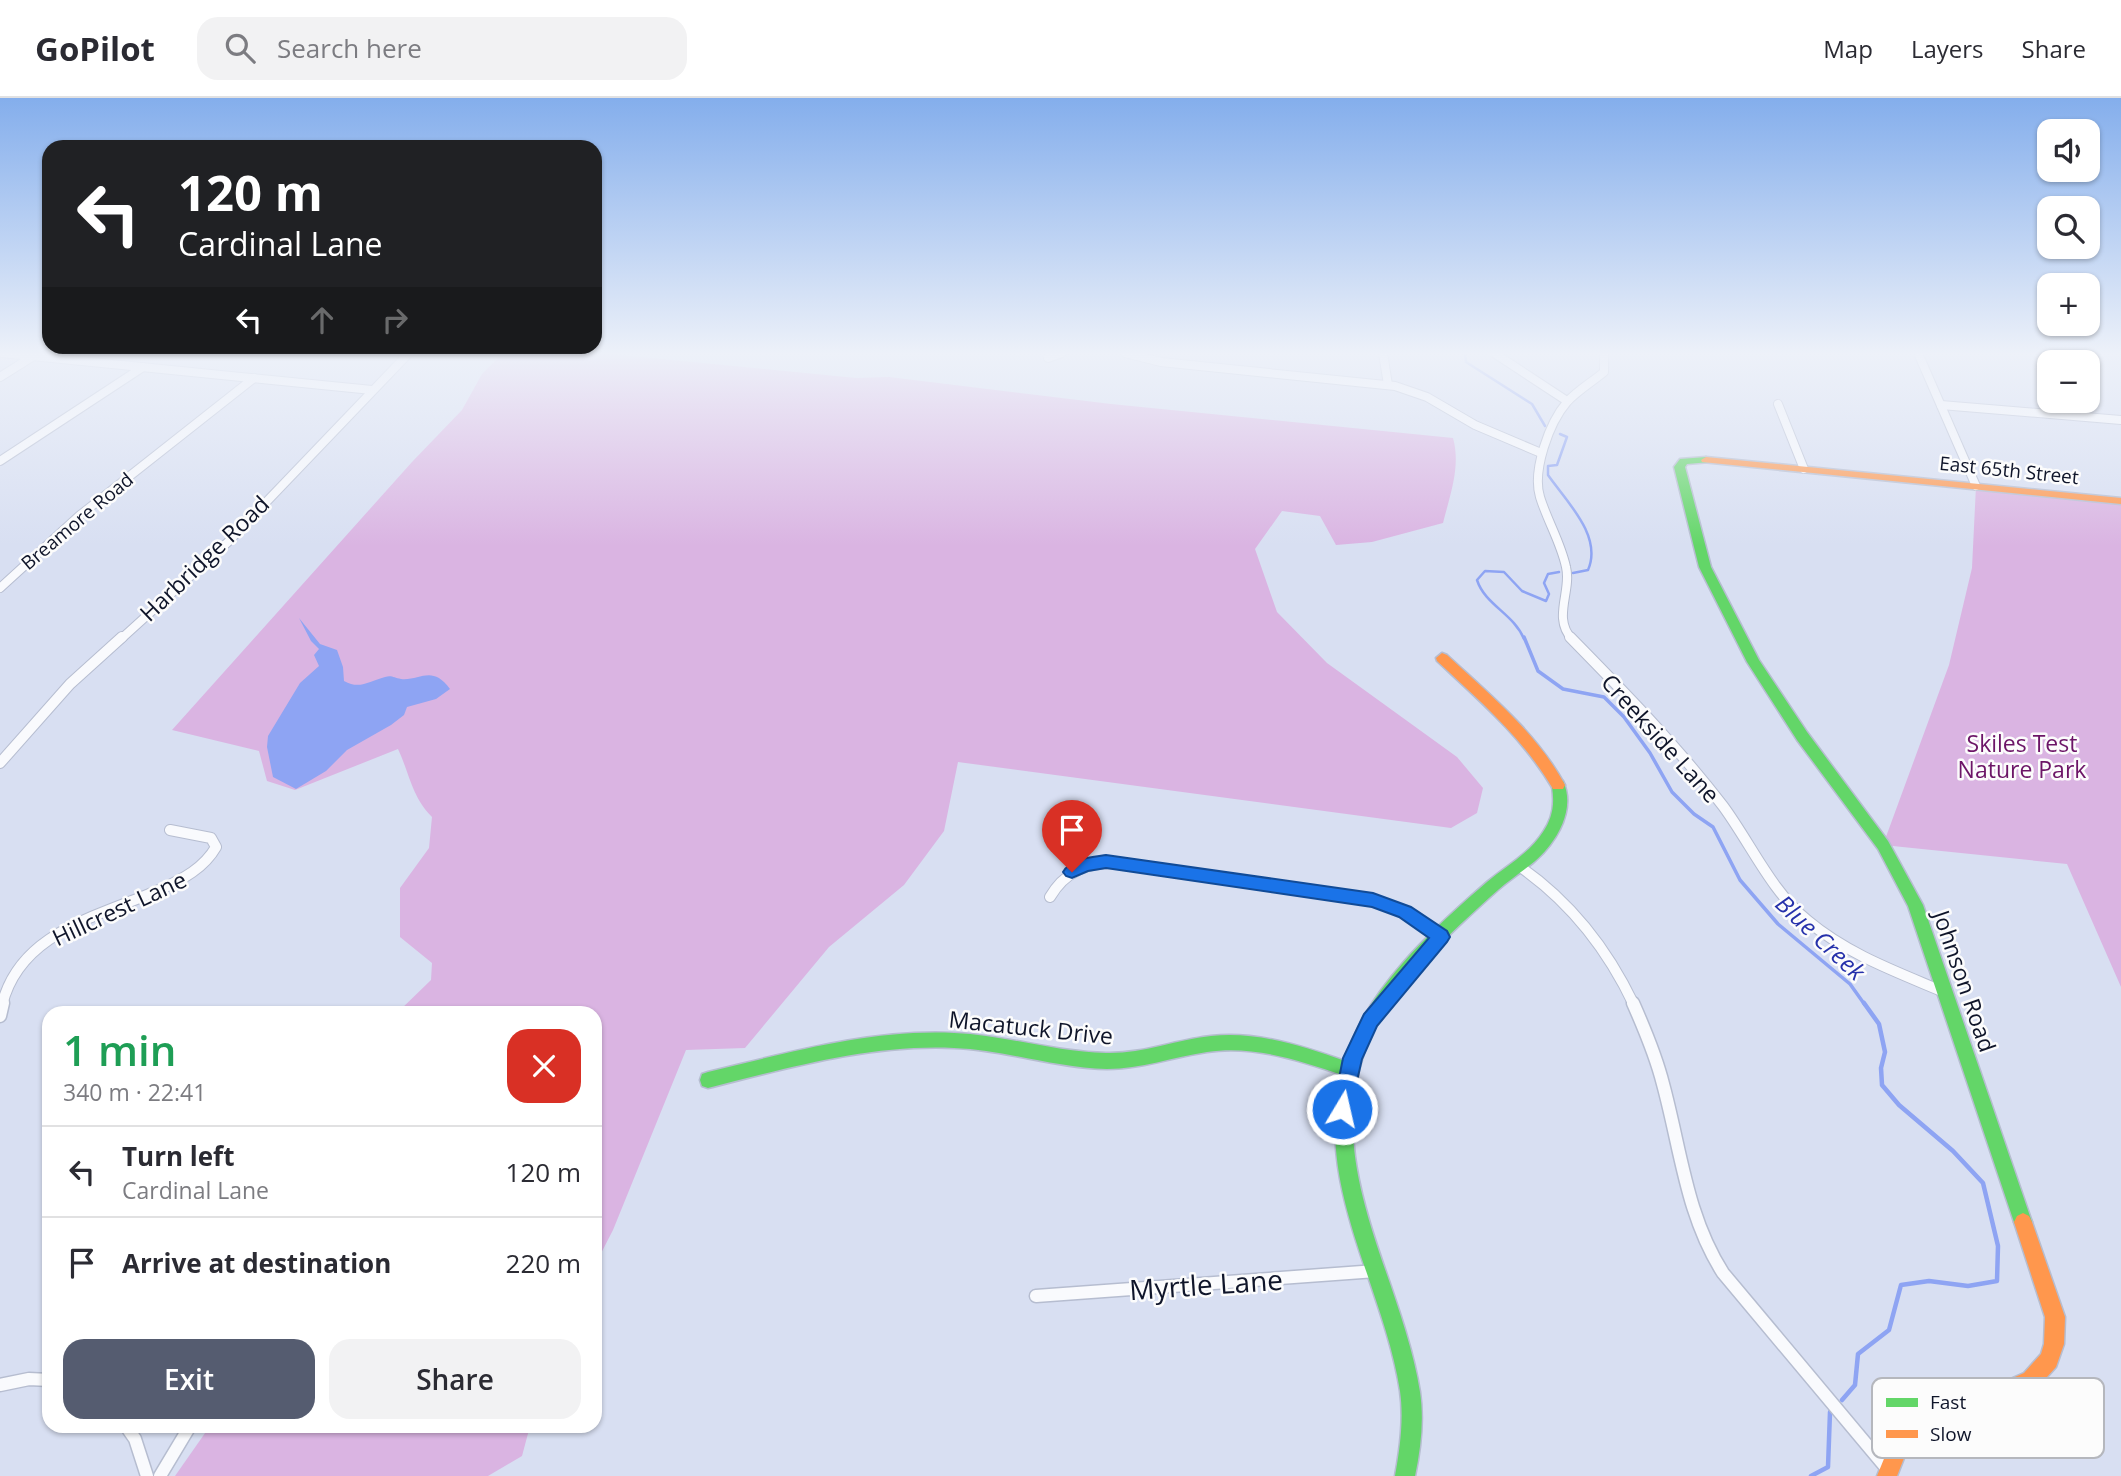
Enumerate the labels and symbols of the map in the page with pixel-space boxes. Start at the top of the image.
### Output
street label: East 65th Street [1938,450,2080,490]
street label: Breamore Road [15,466,139,576]
street label: Harbridge Road [132,488,276,628]
street label: Creekside Lane [1594,667,1728,809]
park label: Skiles Test Nature Park [1958,727,2086,785]
pin [1042,800,1102,872]
street label: Hillcrest Lane [47,863,191,953]
water label: Blue Creek [1769,887,1874,988]
street label: Johnson Road [1925,904,2004,1056]
street label: Macatuck Drive [947,1002,1115,1052]
position arrow [1305,1072,1379,1146]
street label: Myrtle Lane [1128,1260,1284,1308]
legend [1872,1378,2104,1458]
text: Fast [1930,1389,1966,1415]
text: Slow [1930,1421,1972,1447]

